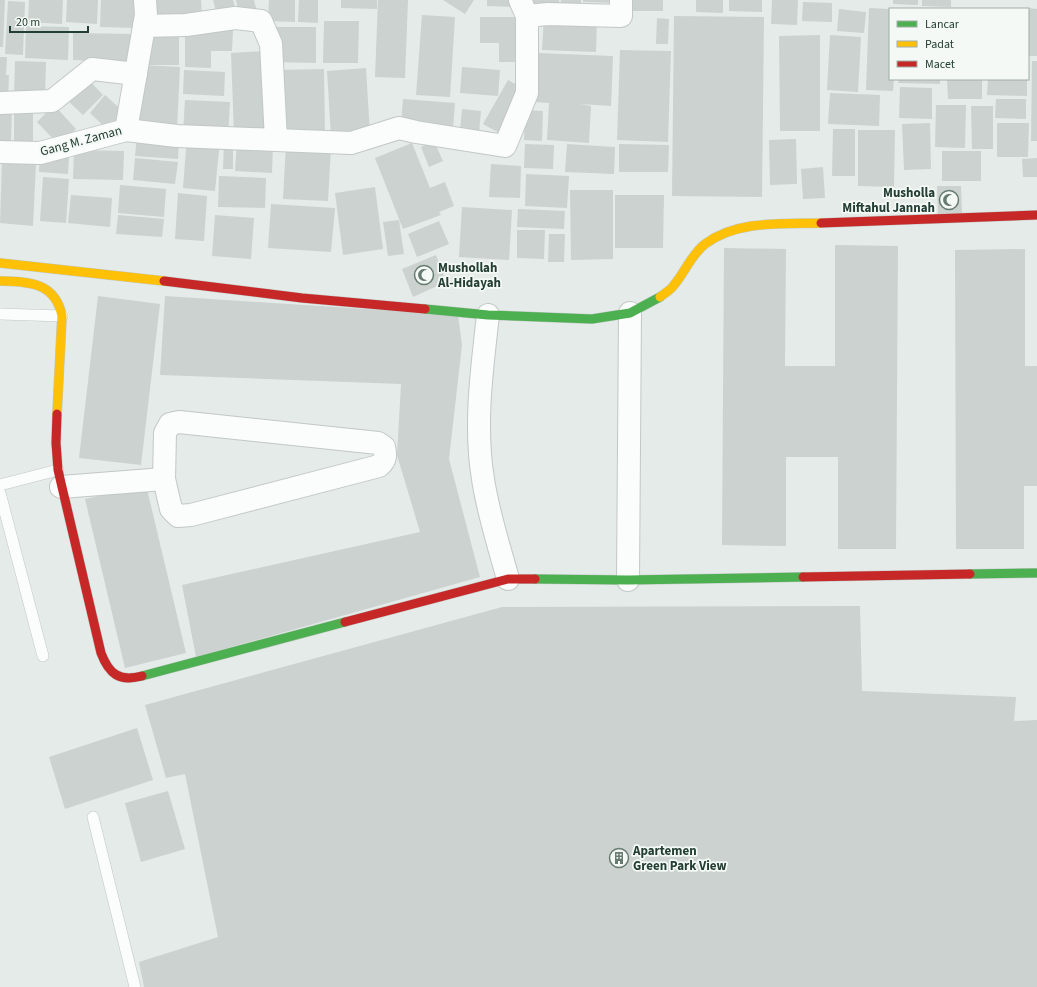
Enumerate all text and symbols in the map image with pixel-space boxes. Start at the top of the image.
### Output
scale bar [10,8,88,34]
legend [889,8,1029,80]
text: 20 m [16,14,40,31]
text: Lancar [925,16,960,33]
text: Padat [925,36,954,53]
text: Macet [925,56,955,73]
street label: Gang M. Zaman [38,121,124,161]
place label: Musholla Miftahul Jannah [842,184,935,217]
mosque icon: Musholla Miftahul Jannah [938,189,960,211]
place label: Mushollah Al-Hidayah [437,259,501,292]
mosque icon: Mushollah Al-Hidayah [413,264,435,286]
place label: Apartemen Green Park View [632,842,726,875]
building icon: Apartemen Green Park View [608,847,630,869]

